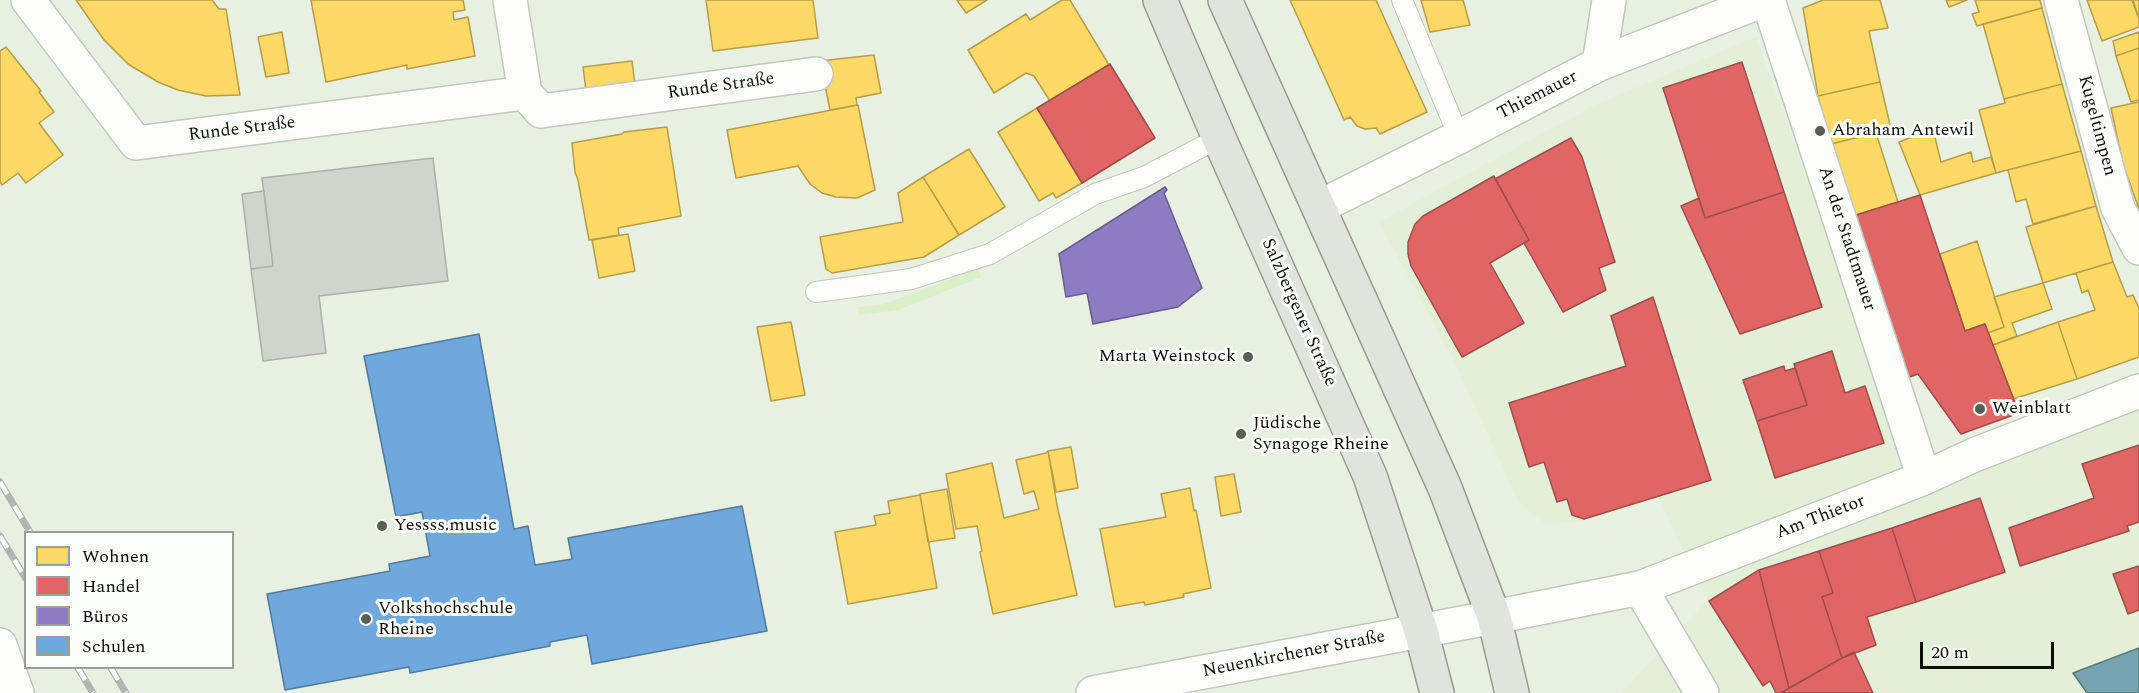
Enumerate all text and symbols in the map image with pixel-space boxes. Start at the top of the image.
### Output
street label: Thiemauer [1494,67,1582,125]
street label: Runde Straße [666,69,776,105]
street label: Kugeltimpen [2072,73,2120,179]
street label: Runde Straße [187,113,297,147]
place label: Abraham Antewil [1832,120,1974,142]
marker: Abraham Antewil [1813,124,1827,138]
street label: An der Stadtmauer [1812,164,1880,314]
street label: Salzbergener Straße [1256,236,1340,390]
place label: Marta Weinstock [1099,346,1236,368]
marker: Marta Weinstock [1241,350,1255,364]
place label: Weinblatt [1992,398,2071,420]
marker: Weinblatt [1973,402,1987,416]
place label: Jüdische Synagoge Rheine [1253,413,1389,456]
marker: Jüdische Synagoge Rheine [1234,427,1248,441]
street label: Am Thietor [1773,491,1869,545]
place label: Yessss.music [394,515,497,537]
marker: Yessss.music [375,519,389,533]
legend [24,531,234,669]
text: Wohnen [82,543,149,570]
text: Handel [82,573,140,600]
place label: Volkshochschule Rheine [378,598,513,640]
text: Büros [82,603,129,630]
marker: Volkshochschule Rheine [359,612,373,626]
street label: Neuenkirchener Straße [1201,627,1387,683]
scale bar [1923,630,2056,668]
text: Schulen [82,633,146,660]
text: 20 m [1931,639,1969,666]

